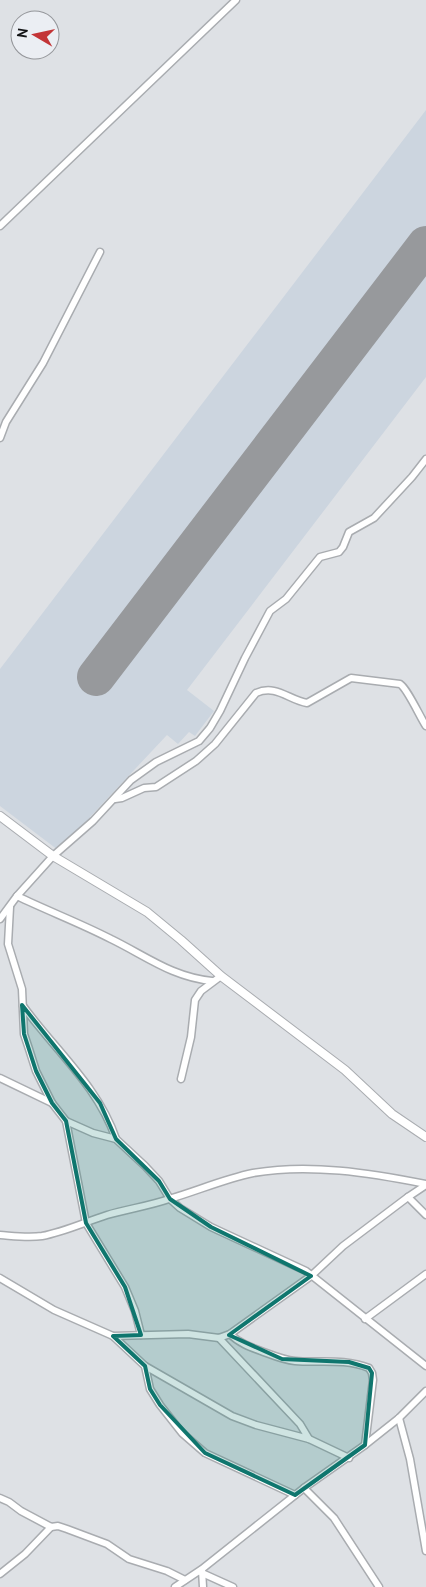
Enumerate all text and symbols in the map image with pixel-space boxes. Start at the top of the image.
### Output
north arrow [10,10,60,60]
text: N [13,27,32,39]

